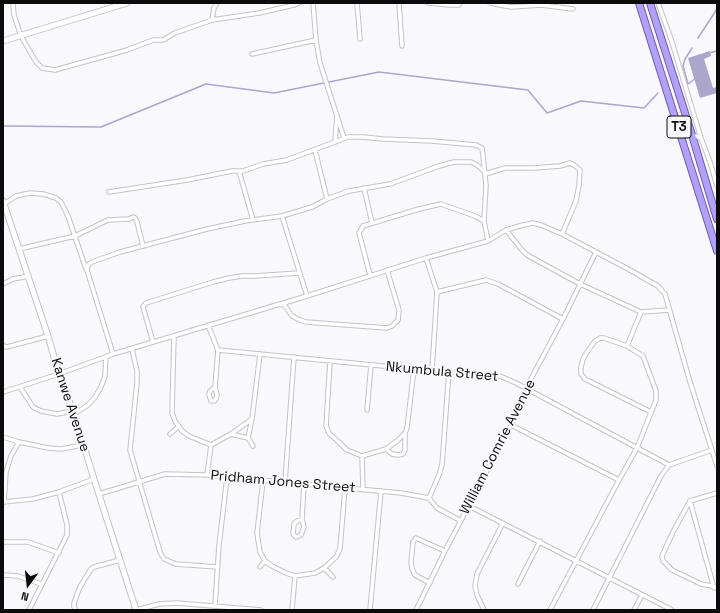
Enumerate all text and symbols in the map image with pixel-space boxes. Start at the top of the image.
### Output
road number: T3 [667,116,691,138]
street label: Kanwe Avenue [47,356,93,454]
street label: Nkumbula Street [385,359,499,385]
street label: William Comrie Avenue [457,377,539,517]
street label: Pridham Jones Street [210,467,356,497]
north arrow [8,565,48,605]
text: N [20,589,30,604]

